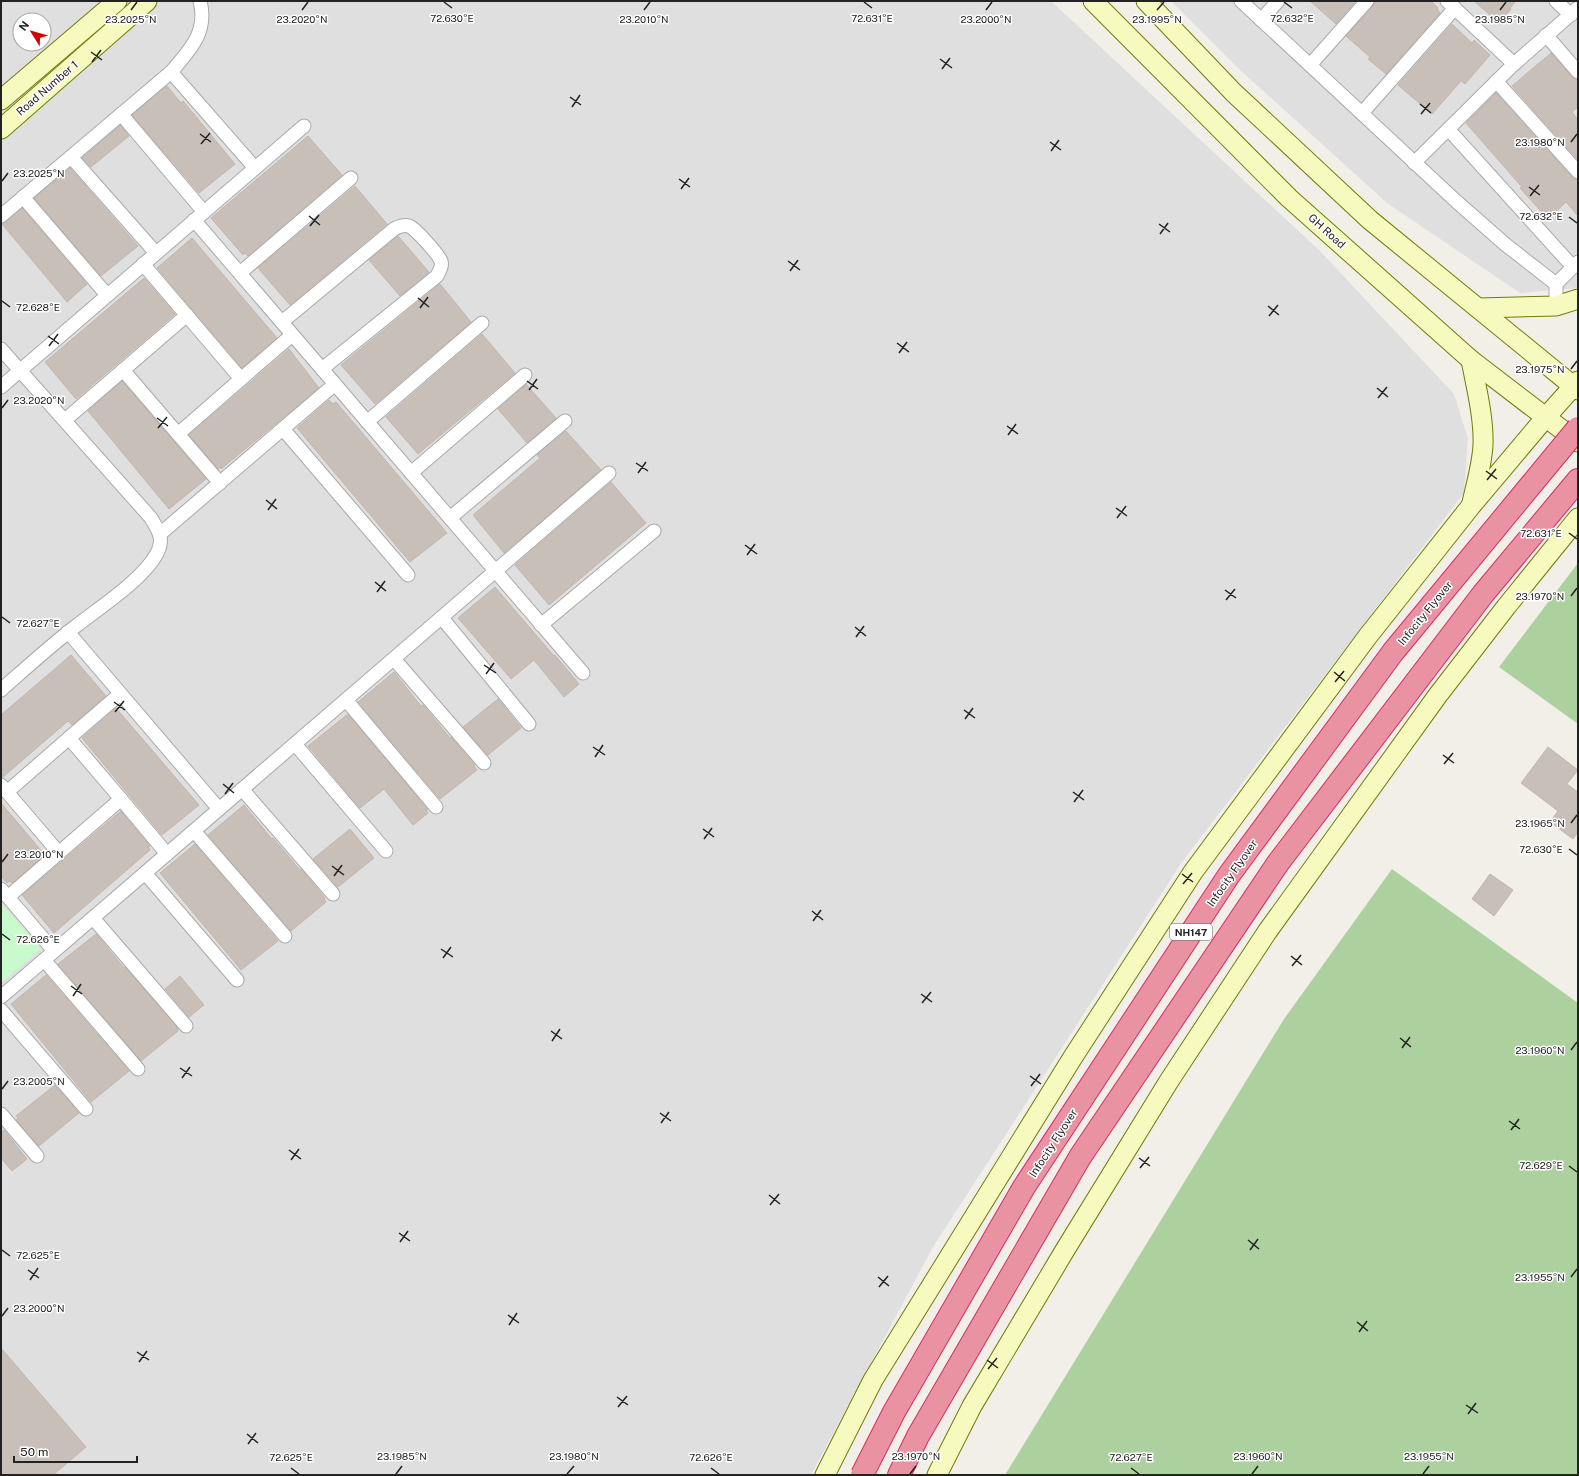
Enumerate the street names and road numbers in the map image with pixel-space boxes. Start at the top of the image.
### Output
street label: Road Number 1 [14,58,80,118]
street label: GH Road [1306,211,1348,251]
street label: Infocity Flyover [1396,579,1454,647]
street label: Infocity Flyover [1205,837,1259,909]
road number: NH147 [1170,924,1212,940]
street label: Infocity Flyover [1027,1107,1079,1179]

